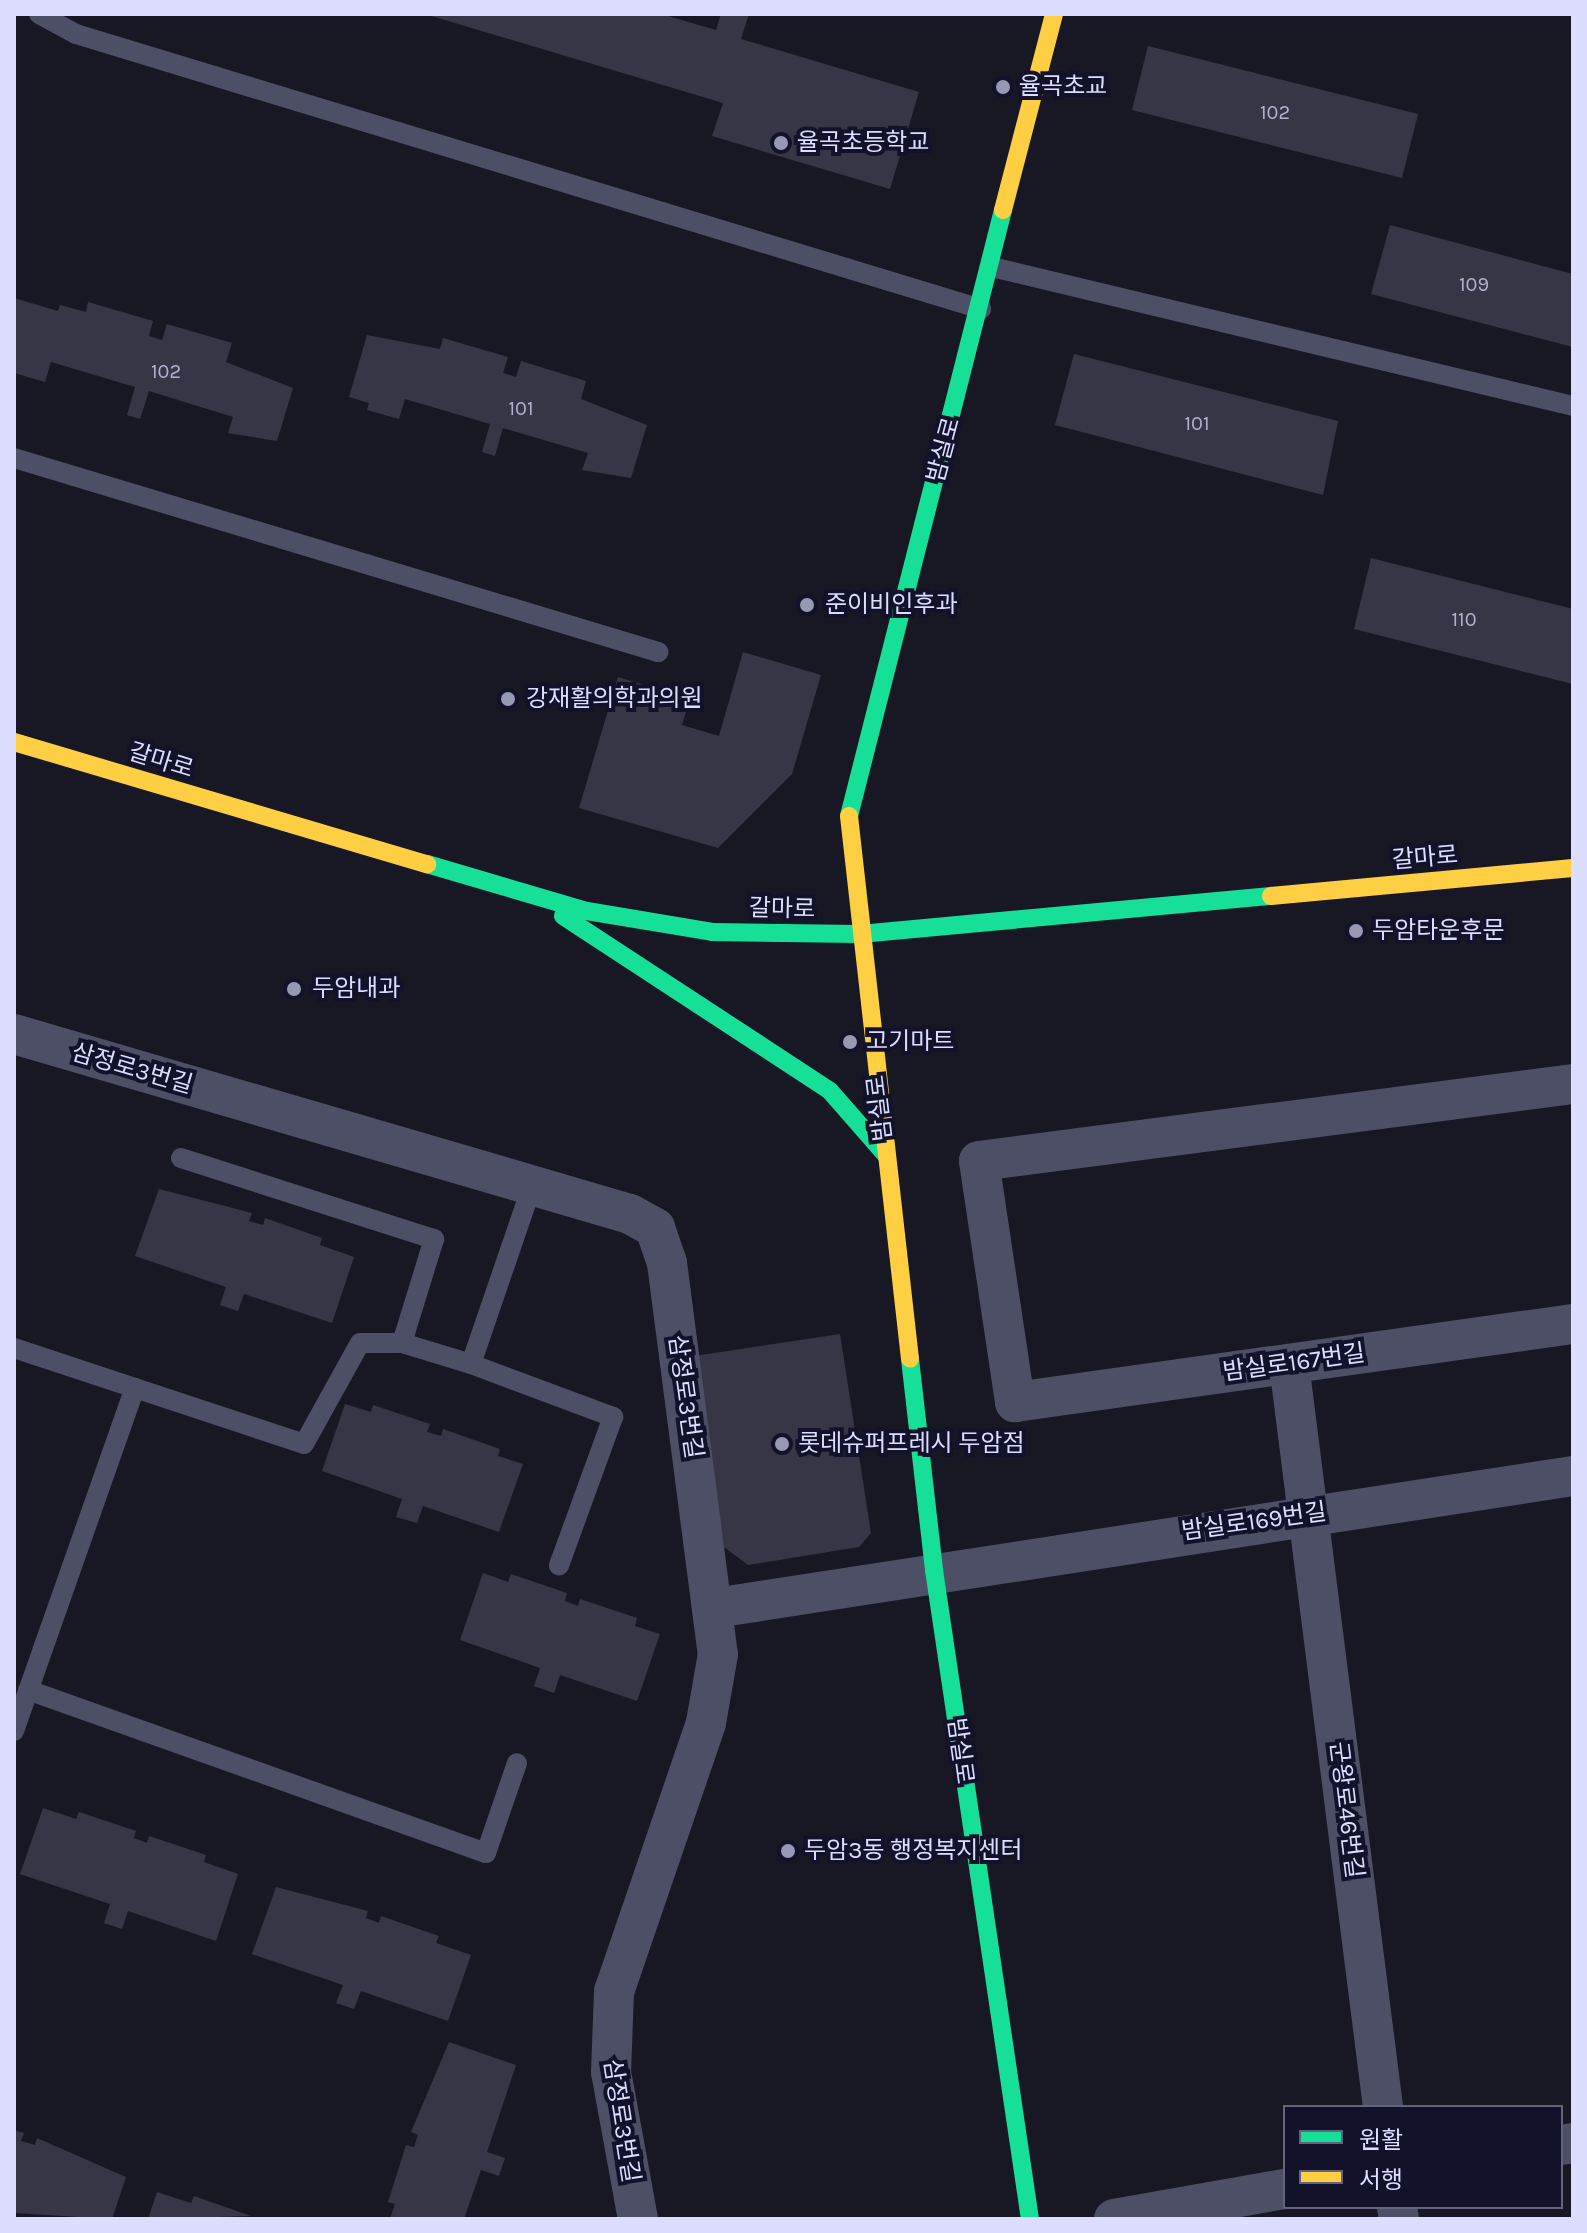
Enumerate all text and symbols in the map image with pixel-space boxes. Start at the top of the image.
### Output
place label: 율곡초교 [1019,73,1107,101]
marker: 율곡초교 [994,78,1012,96]
house number: 102 [1260,100,1290,124]
place label: 율곡초등학교 [797,129,929,157]
marker: 율곡초등학교 [772,134,790,152]
house number: 109 [1459,272,1489,296]
house number: 102 [151,359,181,383]
house number: 101 [508,396,534,420]
house number: 101 [1184,411,1210,435]
street label: 밤실로 [922,414,966,486]
place label: 준이비인후과 [825,591,957,619]
marker: 준이비인후과 [796,594,818,616]
house number: 110 [1451,607,1477,631]
place label: 강재활의학과의원 [526,685,703,713]
marker: 강재활의학과의원 [497,688,519,710]
street label: 갈마로 [125,738,197,784]
street label: 갈마로 [1391,841,1459,875]
street label: 갈마로 [749,894,815,924]
place label: 두암타운후문 [1372,917,1504,945]
marker: 두암타운후문 [1347,922,1365,940]
place label: 두암내과 [312,975,400,1003]
marker: 두암내과 [283,978,305,1000]
place label: 고기마트 [866,1028,954,1056]
marker: 고기마트 [841,1033,859,1051]
street label: 삼정로3번길 [68,1038,196,1100]
street label: 밤실로 [862,1073,898,1143]
street label: 삼정로3번길 [662,1333,708,1461]
street label: 밤실로167번길 [1221,1339,1367,1387]
place label: 롯데슈퍼프레시 두암점 [798,1430,1024,1458]
marker: 롯데슈퍼프레시 두암점 [773,1435,791,1453]
street label: 밤실로169번길 [1180,1498,1328,1546]
street label: 밤실로 [941,1716,979,1786]
street label: 군왕로46번길 [1323,1740,1369,1880]
place label: 두암3동 행정복지센터 [804,1837,1023,1865]
marker: 두암3동 행정복지센터 [779,1842,797,1860]
street label: 삼정로3번길 [597,2057,645,2185]
legend [1283,2105,1563,2209]
text: 원활 [1359,2126,1403,2154]
text: 서행 [1359,2166,1403,2194]

